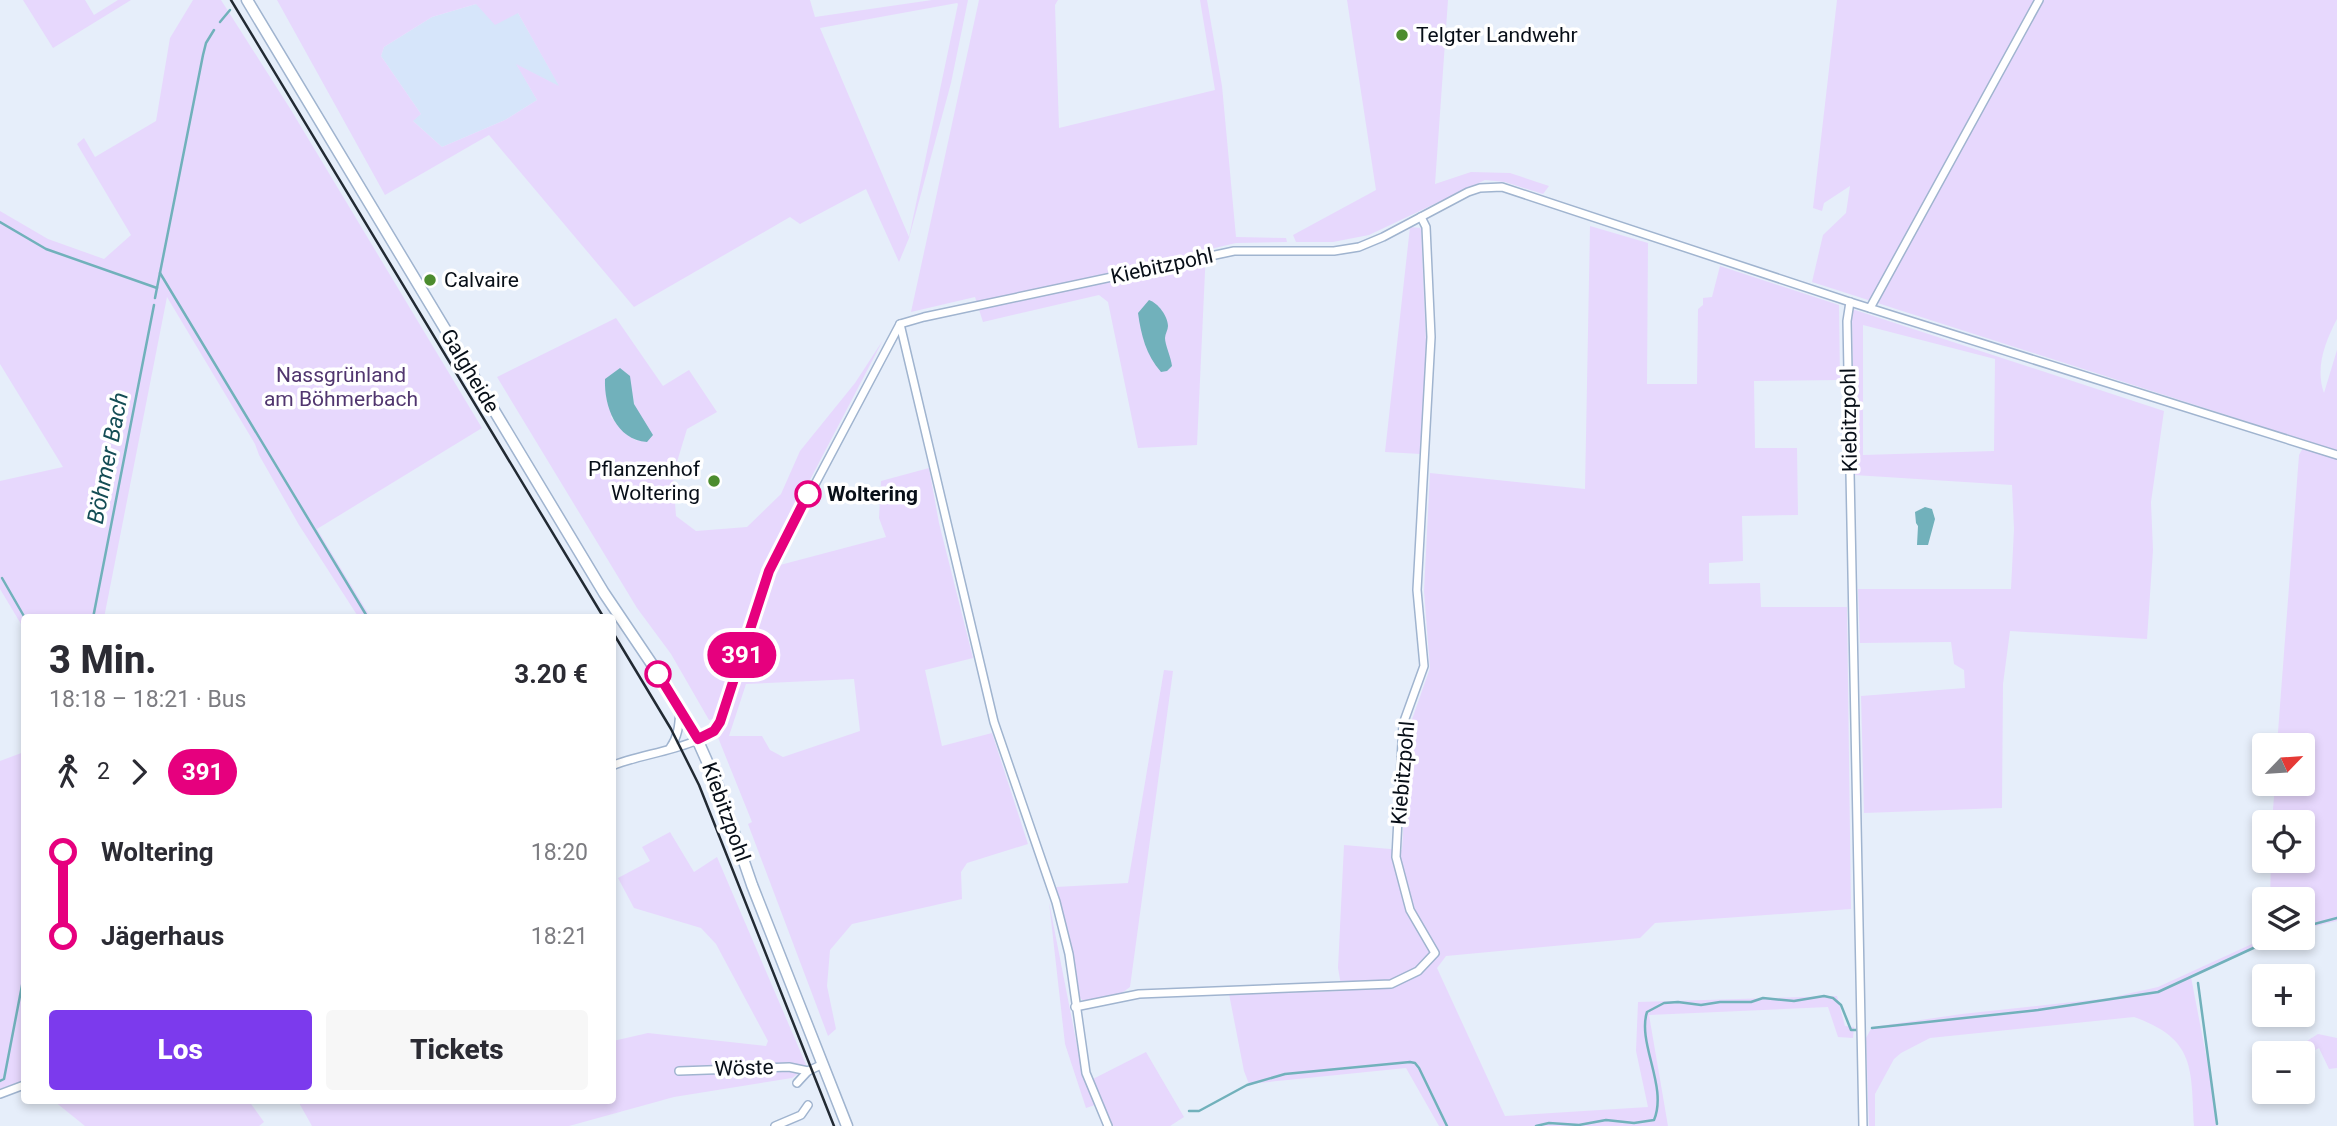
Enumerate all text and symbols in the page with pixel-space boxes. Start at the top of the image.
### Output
place label: Telgter Landwehr [1416,23,1578,47]
marker: Telgter Landwehr [1394,27,1410,43]
street label: Kiebitzpohl [1109,243,1215,289]
place label: Calvaire [444,268,519,292]
marker: Calvaire [422,272,438,288]
street label: Galgheide [436,325,504,417]
park label: Nassgrünland am Böhmerbach [264,363,418,411]
street label: Kiebitzpohl [1836,368,1862,472]
water label: Böhmer Bach [82,390,134,526]
place label: Pflanzenhof Woltering [588,457,701,505]
marker: Pflanzenhof Woltering [706,473,722,489]
marker: Woltering [795,481,821,507]
place label: Woltering [827,482,918,506]
line badge: 391 [702,632,782,678]
text: 3 Min. [49,638,157,682]
text: 391 [721,641,763,669]
text: 3.20 € [514,659,588,689]
unlabelled marker [645,661,671,687]
text: 18:18 – 18:21 · Bus [49,686,246,713]
street label: Kiebitzpohl [1387,720,1419,826]
north arrow [2252,733,2315,796]
map controls [2252,733,2315,1104]
icon: walk [49,753,87,791]
icon: forward [120,753,158,791]
text: 2 [97,758,110,785]
text: 391 [182,758,223,786]
street label: Kiebitzpohl [697,759,755,865]
button: locate [2252,810,2315,873]
text: Woltering [101,837,214,867]
text: 18:20 [531,839,588,866]
button: layers [2252,887,2315,950]
text: Jägerhaus [101,921,224,951]
text: 18:21 [531,923,588,950]
button: + [2252,964,2315,1027]
button: Los [49,1010,312,1090]
button: Tickets [326,1010,588,1090]
button: − [2252,1041,2315,1104]
street label: Wöste [714,1055,774,1081]

